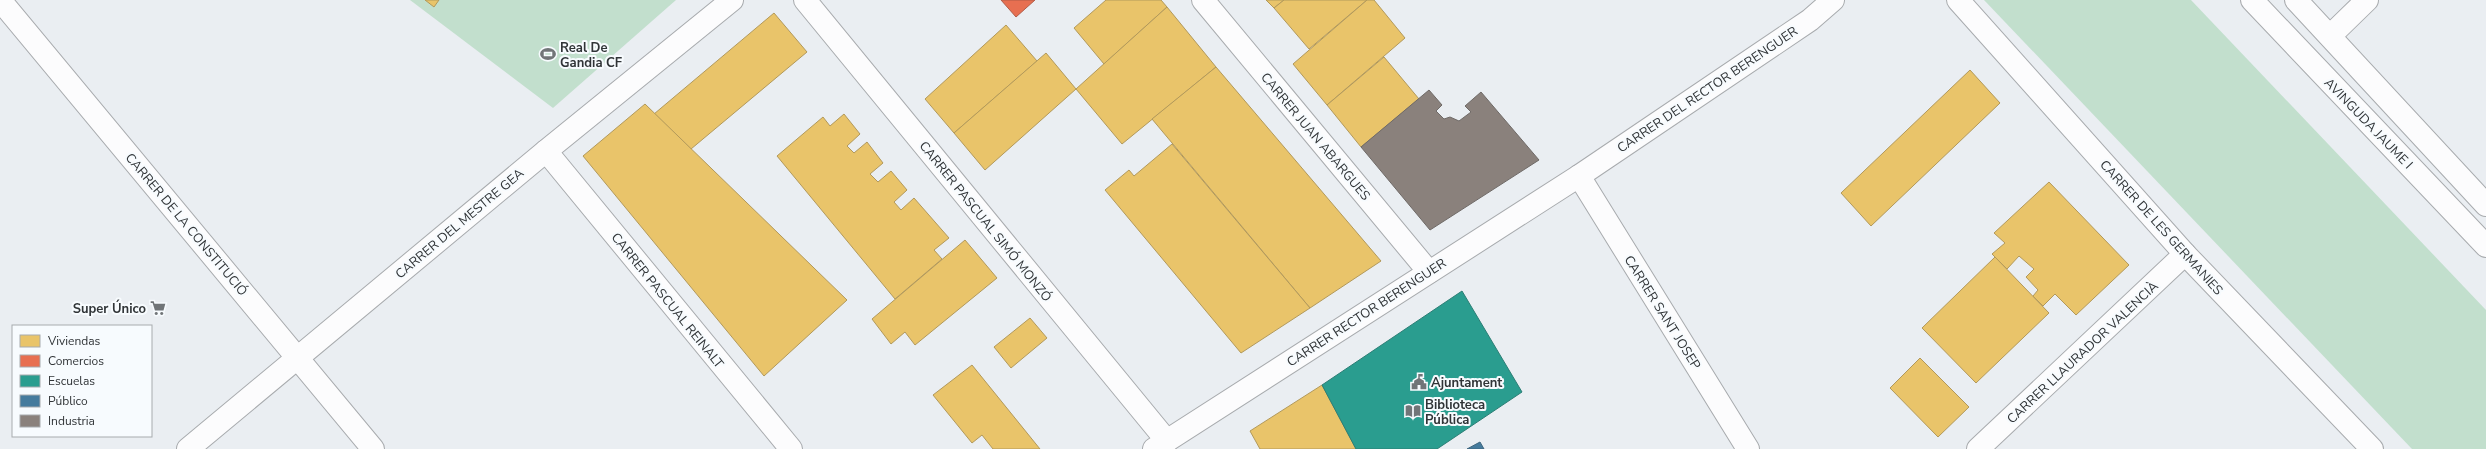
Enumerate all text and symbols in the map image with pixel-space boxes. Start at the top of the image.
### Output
street label: CARRER DEL RECTOR BERENGUER [1614,22,1802,157]
place label: Real De Gandia CF [560,39,622,72]
sports icon: Real De Gandia CF [539,45,557,63]
street label: CARRER JUAN ABARGUES [1256,69,1374,204]
street label: AVINGUDA JAUME I [2320,74,2417,173]
street label: CARRER PASCUAL SIMÓ MONZÓ [915,137,1056,306]
street label: CARRER DE LA CONSTITUCIÓ [121,149,252,300]
street label: CARRER DE LES GERMANIES [2096,156,2227,299]
street label: CARRER DEL MESTRE GEA [392,164,528,283]
street label: CARRER PASCUAL REINALT [607,229,728,372]
street label: CARRER SANT JOSEP [1620,252,1705,373]
street label: CARRER RECTOR BERENGUER [1283,254,1450,371]
street label: CARRER LLAURADOR VALENCIÀ [2002,277,2163,428]
place label: Super Único [73,299,146,318]
supermarket icon: Super Único [149,299,167,317]
legend [12,325,152,437]
text: Viviendas [47,333,101,349]
text: Comercios [48,353,104,369]
text: Escuelas [48,373,95,389]
public building icon: Ajuntament [1410,373,1428,391]
place label: Ajuntament [1431,374,1503,392]
text: Público [48,393,88,409]
place label: Biblioteca Pública [1425,396,1485,429]
library icon: Biblioteca Pública [1404,402,1422,420]
text: Industria [48,413,95,429]

